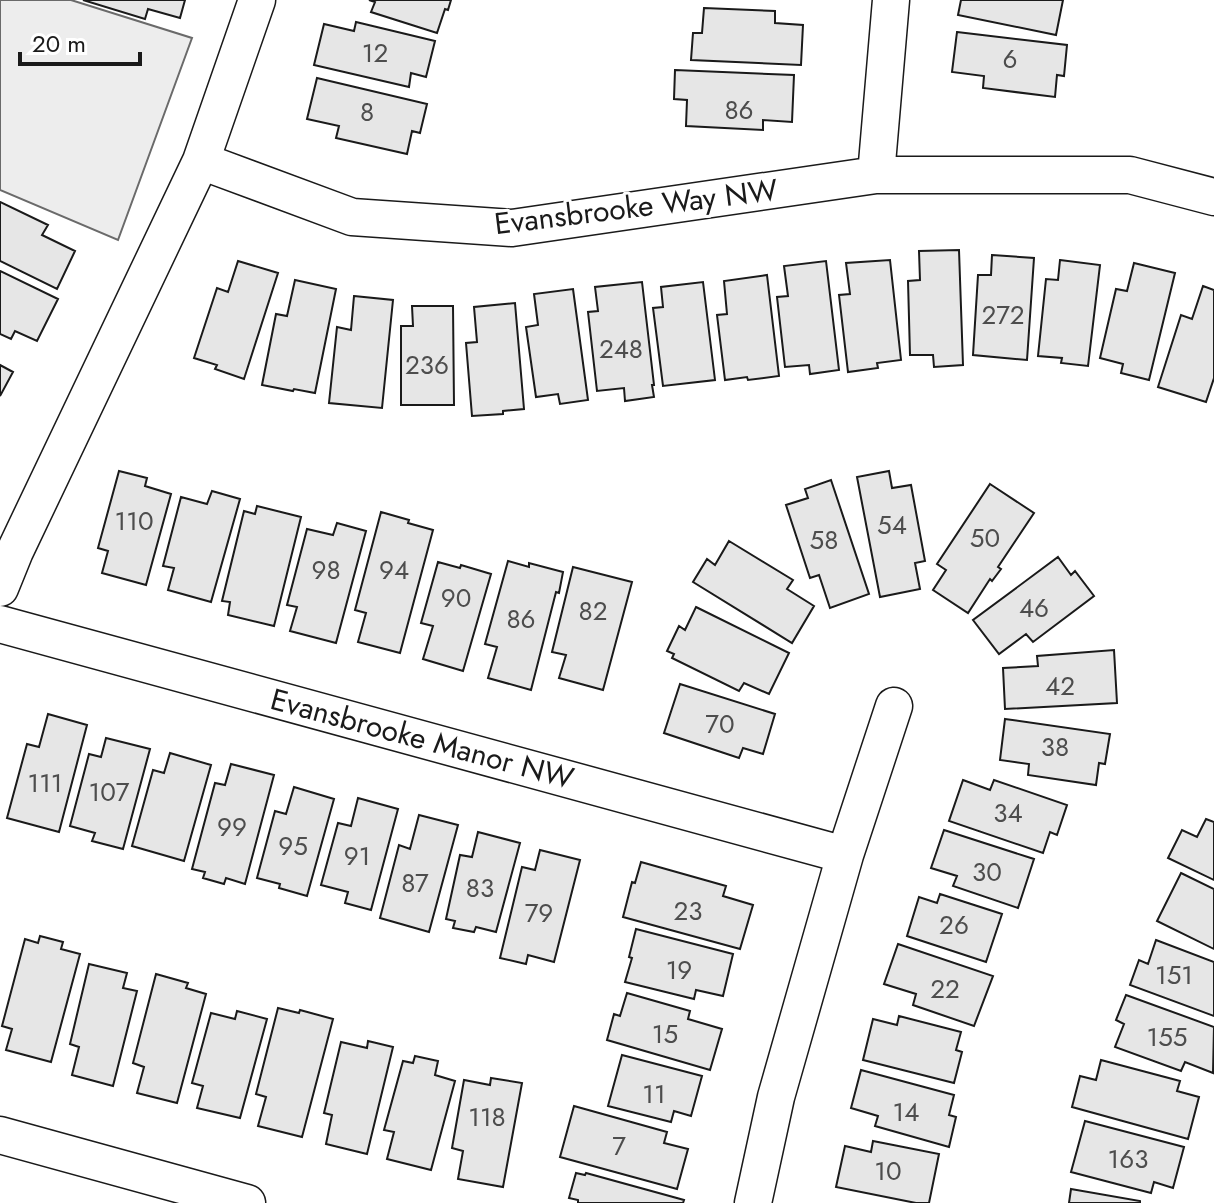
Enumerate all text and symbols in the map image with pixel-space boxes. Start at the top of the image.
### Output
scale bar [20,16,140,66]
text: 20 m [32,26,86,61]
house number: 12 [362,34,388,72]
house number: 6 [1003,40,1017,78]
house number: 86 [724,91,754,129]
house number: 8 [360,93,374,131]
street label: Evansbrooke Way NW [492,168,780,245]
house number: 272 [981,296,1025,334]
house number: 248 [599,330,643,368]
house number: 236 [405,346,449,384]
house number: 110 [114,502,154,540]
house number: 54 [877,506,907,544]
house number: 50 [970,519,1000,557]
house number: 58 [810,521,838,559]
house number: 98 [311,551,341,589]
house number: 94 [379,551,409,589]
house number: 90 [441,579,471,617]
house number: 46 [1019,589,1049,627]
house number: 82 [579,592,608,630]
house number: 86 [506,600,536,638]
house number: 42 [1045,667,1075,705]
street label: Evansbrooke Manor NW [266,677,579,800]
house number: 70 [705,705,735,743]
house number: 38 [1041,728,1069,766]
house number: 111 [27,764,63,802]
house number: 107 [89,773,130,811]
house number: 34 [993,794,1023,832]
house number: 99 [217,808,247,846]
house number: 95 [278,827,308,865]
house number: 91 [344,837,370,875]
house number: 30 [972,853,1002,891]
house number: 87 [401,864,429,902]
house number: 83 [466,869,494,907]
house number: 23 [674,892,703,930]
house number: 79 [525,894,553,932]
house number: 26 [939,906,969,944]
house number: 19 [666,951,692,989]
house number: 151 [1155,956,1193,994]
house number: 22 [930,970,960,1008]
house number: 15 [652,1015,678,1053]
house number: 155 [1146,1018,1188,1056]
house number: 11 [642,1075,666,1113]
house number: 14 [893,1093,919,1131]
house number: 118 [468,1098,506,1136]
house number: 7 [612,1127,626,1165]
house number: 163 [1108,1140,1148,1178]
house number: 10 [874,1152,902,1190]

